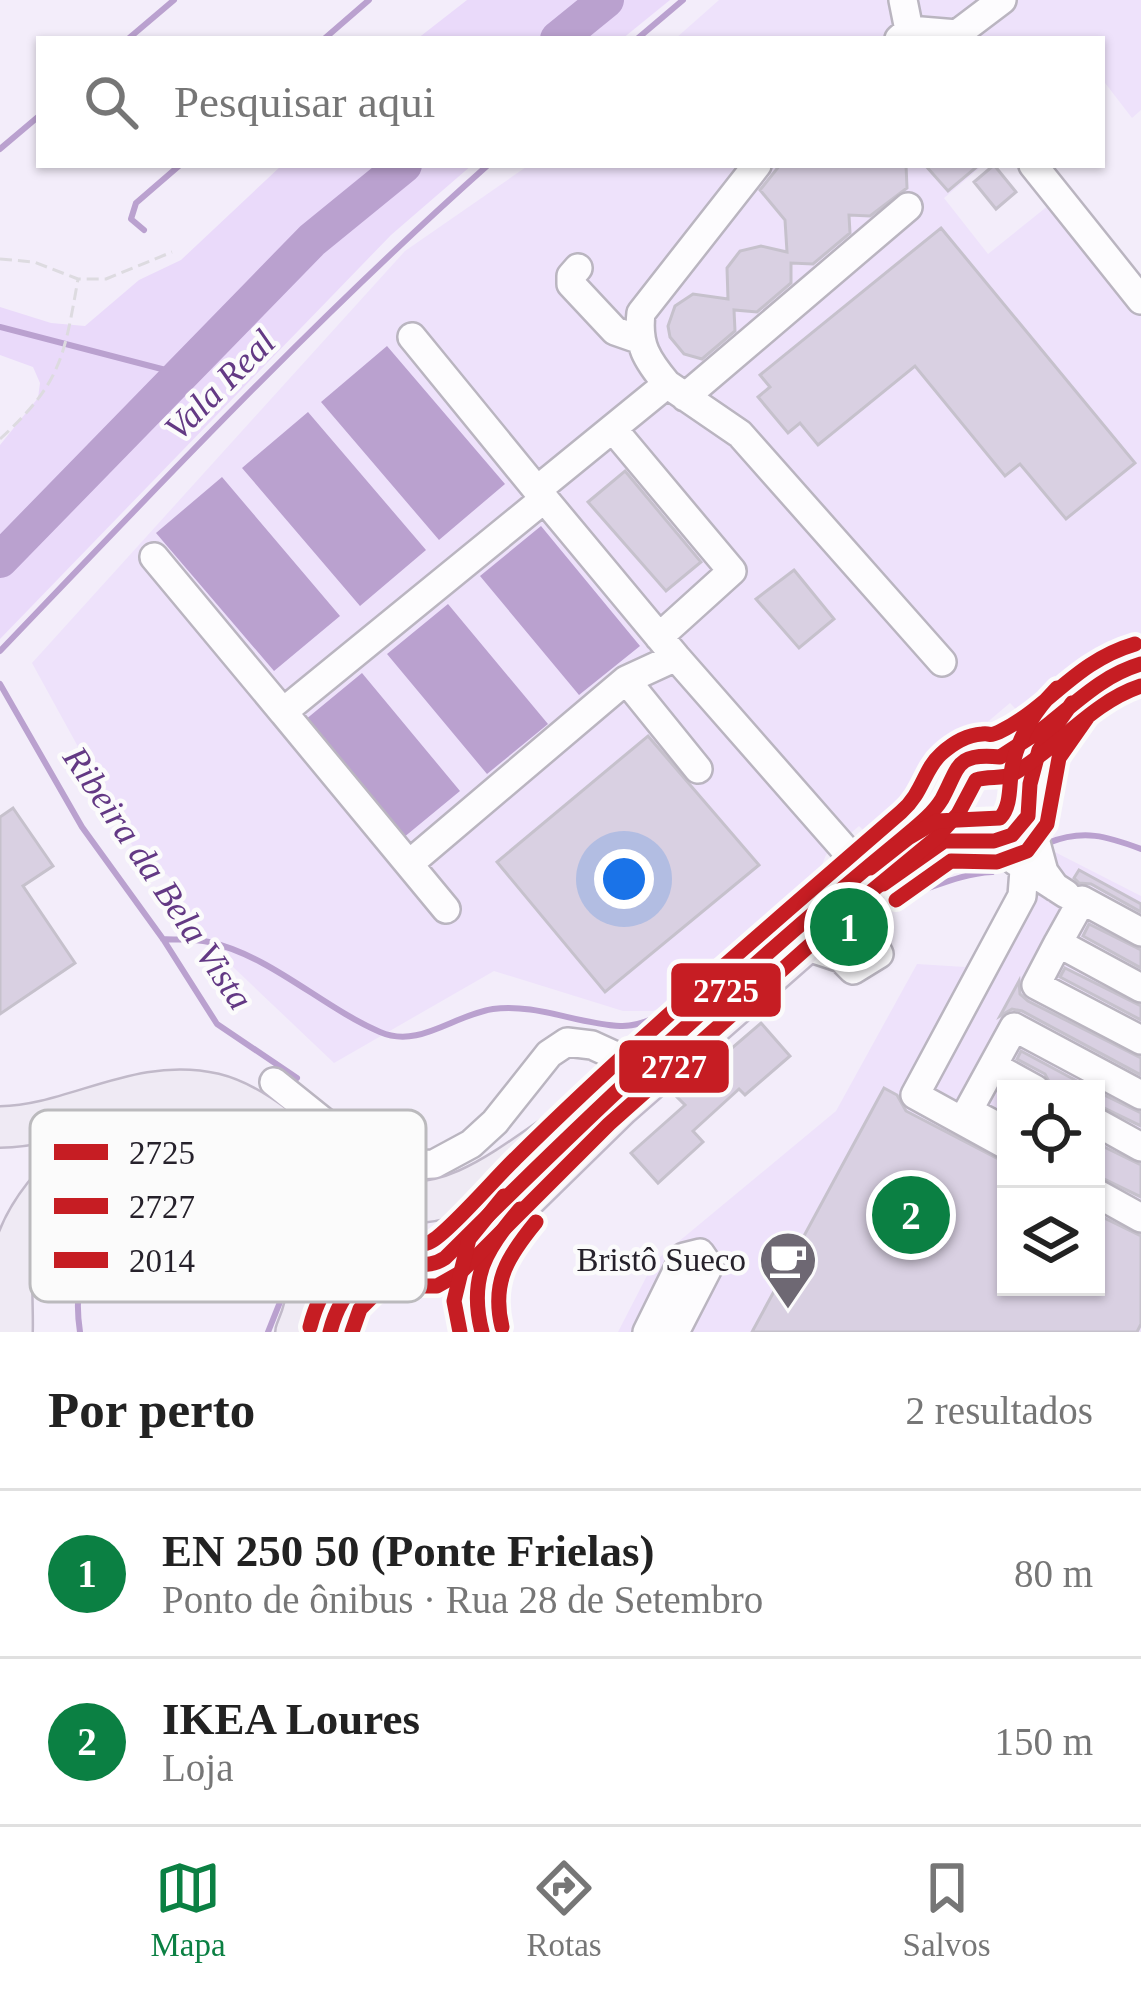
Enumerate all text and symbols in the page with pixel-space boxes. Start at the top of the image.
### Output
search box [36,36,1105,168]
icon: search [78,69,144,135]
text: Pesquisar aqui [174,77,435,127]
water label: Vala Real [157,322,283,448]
water label: Ribeira da Bela Vista [55,738,261,1017]
your location [594,849,654,909]
pin: 1 [810,882,888,972]
line badge: 2725 [669,961,783,1019]
text: 2725 [693,973,759,1009]
line badge: 2727 [617,1038,731,1095]
text: 2727 [641,1049,707,1085]
map controls [997,1080,1105,1296]
button: locate [997,1080,1105,1188]
legend [30,1110,426,1302]
text: 2725 [129,1135,195,1171]
pin: 2 [872,1170,950,1260]
button: layers [997,1188,1105,1296]
text: 2727 [129,1189,195,1225]
cafe icon: Bristô Sueco [757,1229,819,1311]
place label: Bristô Sueco [576,1242,746,1278]
text: 2014 [129,1243,195,1279]
text: Por perto [48,1382,255,1438]
text: 2 resultados [906,1389,1093,1432]
text: EN 250 50 (Ponte Frielas) [162,1526,654,1576]
text: 1 [77,1552,97,1595]
text: 80 m [1014,1552,1093,1595]
text: Ponto de ônibus · Rua 28 de Setembro [162,1578,763,1621]
text: IKEA Loures [162,1694,420,1744]
text: 2 [77,1720,97,1763]
text: 150 m [994,1720,1093,1763]
text: Loja [162,1746,233,1789]
tab: Mapa [150,1855,226,1964]
tab: Rotas [526,1855,602,1964]
tab: Salvos [903,1855,991,1964]

